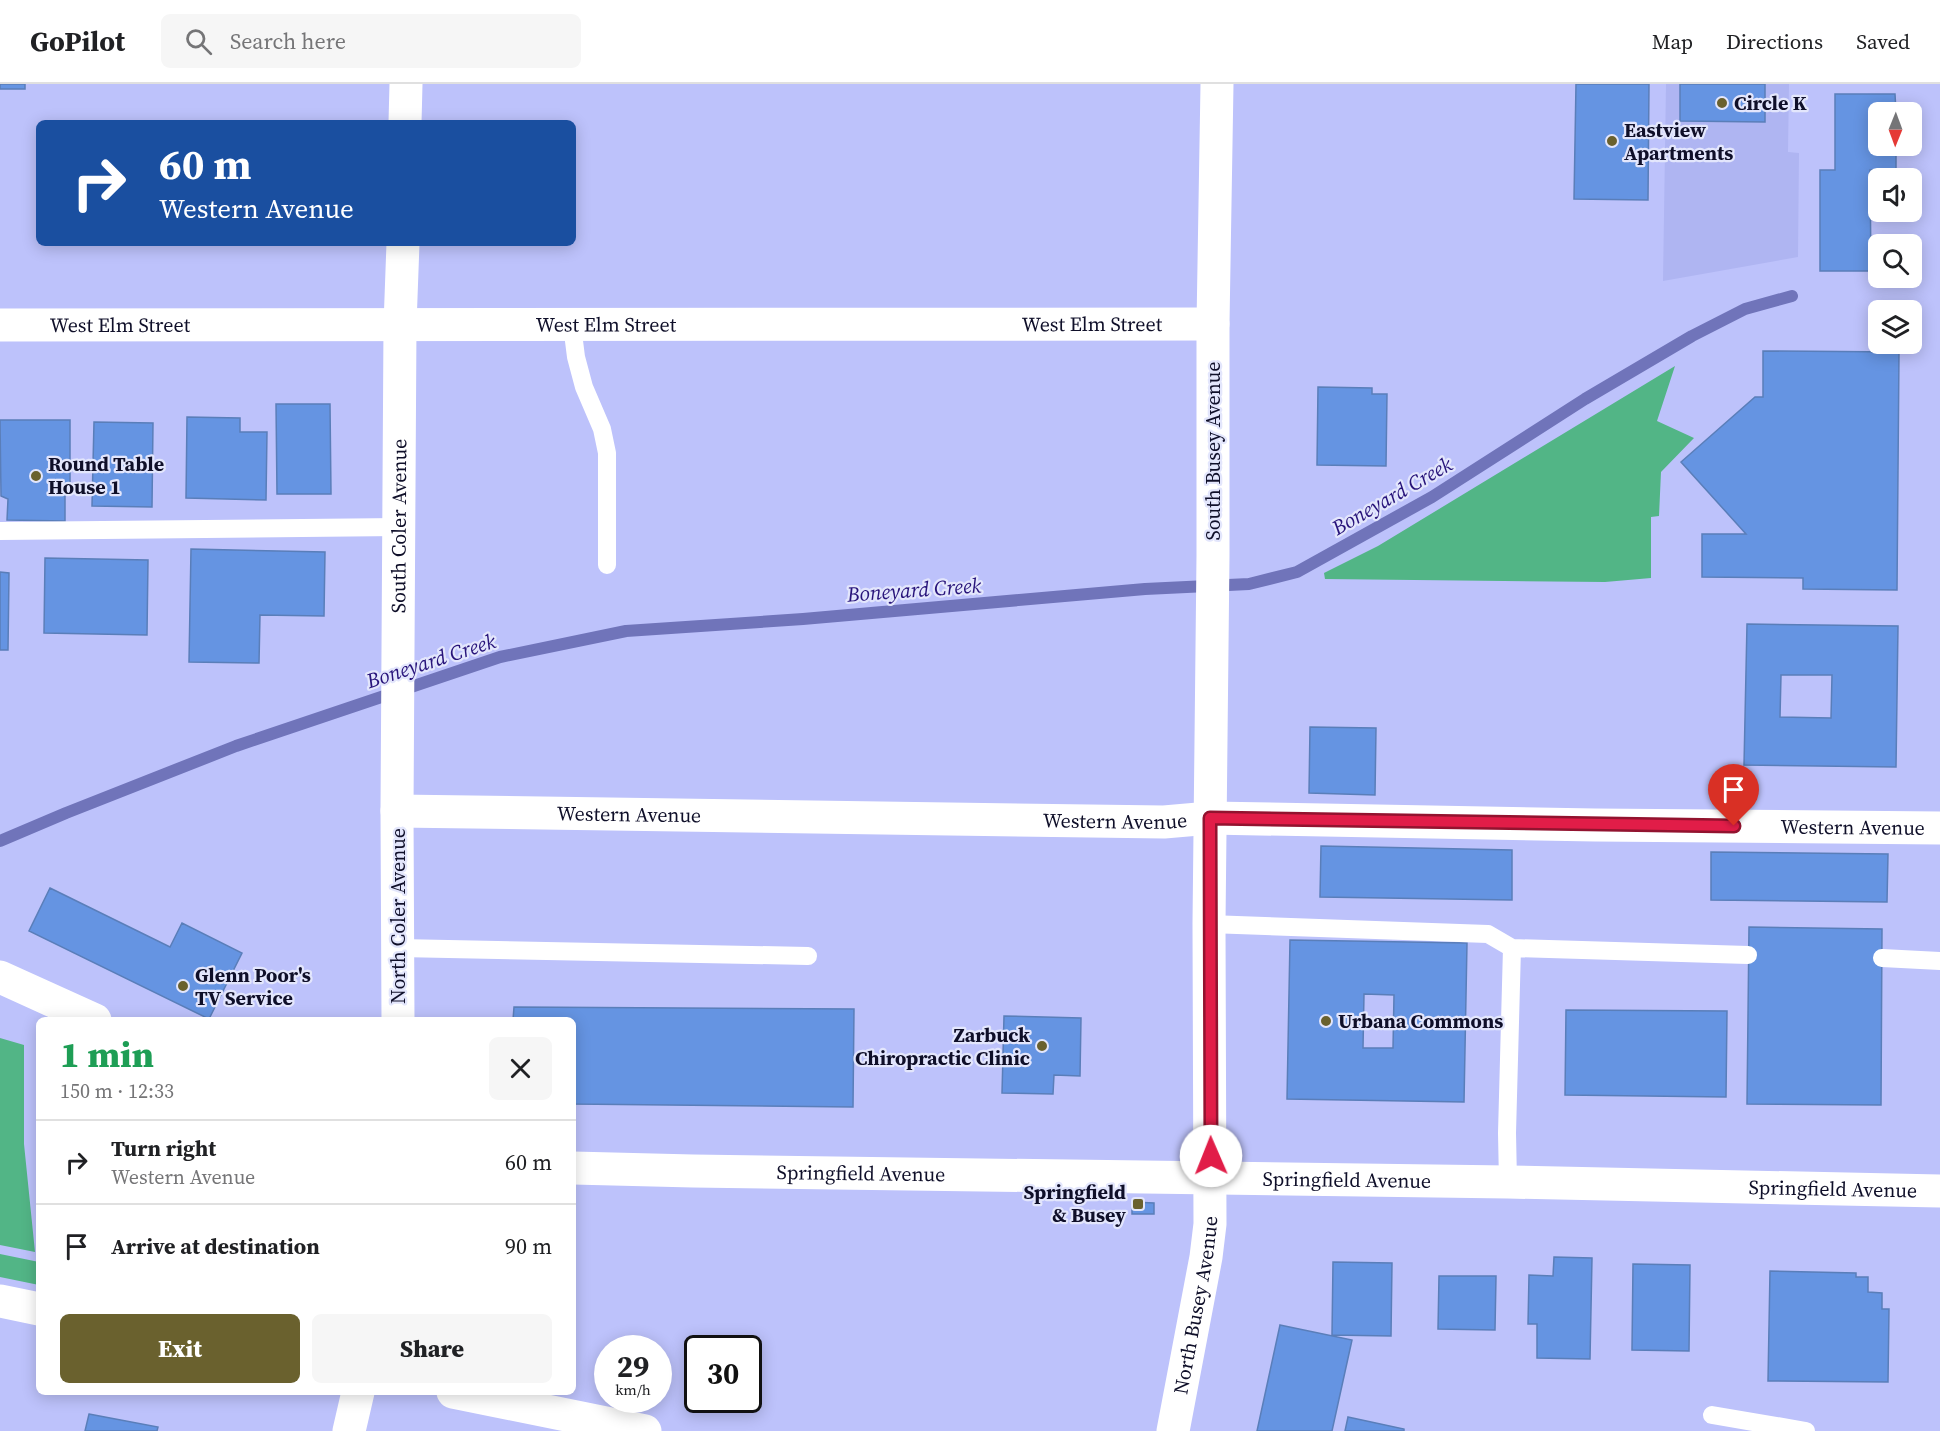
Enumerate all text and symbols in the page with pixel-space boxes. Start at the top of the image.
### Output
search box [161,14,581,68]
text: GoPilot [30,22,125,60]
icon: search [182,25,215,58]
text: Search here [230,26,346,56]
text: Map [1652,27,1693,56]
text: Directions [1726,27,1823,56]
text: Saved [1856,27,1910,56]
place label: Circle K [1734,89,1807,117]
marker: Circle K [1715,96,1729,110]
north arrow [1868,102,1922,156]
map controls [1868,102,1922,354]
place label: Eastview Apartments [1624,116,1733,167]
marker: Eastview Apartments [1605,134,1619,148]
text: 60 m [159,135,252,193]
icon: right [60,144,138,222]
button: sound [1868,168,1922,222]
text: Western Avenue [159,190,354,227]
button: search [1868,234,1922,288]
button: layers [1868,300,1922,354]
street label: West Elm Street [536,310,677,339]
street label: West Elm Street [1022,310,1163,338]
street label: West Elm Street [50,311,191,339]
street label: South Busey Avenue [1199,362,1227,540]
street label: South Coler Avenue [384,439,413,613]
water label: Boneyard Creek [1325,449,1457,542]
place label: Round Table House 1 [48,450,164,501]
marker: Round Table House 1 [29,469,43,483]
water label: Boneyard Creek [845,570,982,609]
water label: Boneyard Creek [361,626,499,695]
pin [1708,764,1759,826]
icon: arrive [1717,773,1750,806]
street label: Western Avenue [557,799,701,829]
street label: Western Avenue [1043,806,1188,836]
street label: Western Avenue [1780,813,1925,842]
street label: North Coler Avenue [384,828,412,1004]
place label: Glenn Poor's TV Service [195,961,311,1012]
marker: Glenn Poor's TV Service [176,979,190,993]
place label: Urbana Commons [1338,1007,1503,1035]
marker: Urbana Commons [1319,1014,1333,1028]
place label: Zarbuck Chiropractic Clinic [855,1021,1030,1072]
text: 1 min [60,1030,154,1079]
button: close [489,1037,552,1100]
marker: Zarbuck Chiropractic Clinic [1035,1039,1049,1053]
text: 150 m · 12:33 [60,1077,174,1105]
position arrow [1179,1124,1243,1188]
text: Turn right [111,1133,216,1163]
icon: right [60,1146,93,1179]
text: 60 m [505,1147,552,1177]
street label: Springfield Avenue [777,1158,945,1188]
text: Western Avenue [111,1163,255,1191]
street label: Springfield Avenue [1262,1165,1431,1195]
street label: Springfield Avenue [1748,1173,1917,1205]
place label: Springfield & Busey [1023,1178,1126,1229]
marker: Springfield & Busey [1131,1197,1145,1211]
street label: North Busey Avenue [1166,1216,1224,1397]
icon: arrive [60,1230,93,1263]
text: Arrive at destination [111,1231,320,1261]
text: 90 m [505,1231,552,1261]
button: Exit [60,1314,300,1383]
button: Share [312,1314,552,1383]
speed limit sign: 30 [684,1335,762,1413]
text: 29 [617,1346,649,1387]
text: km/h [615,1379,651,1400]

